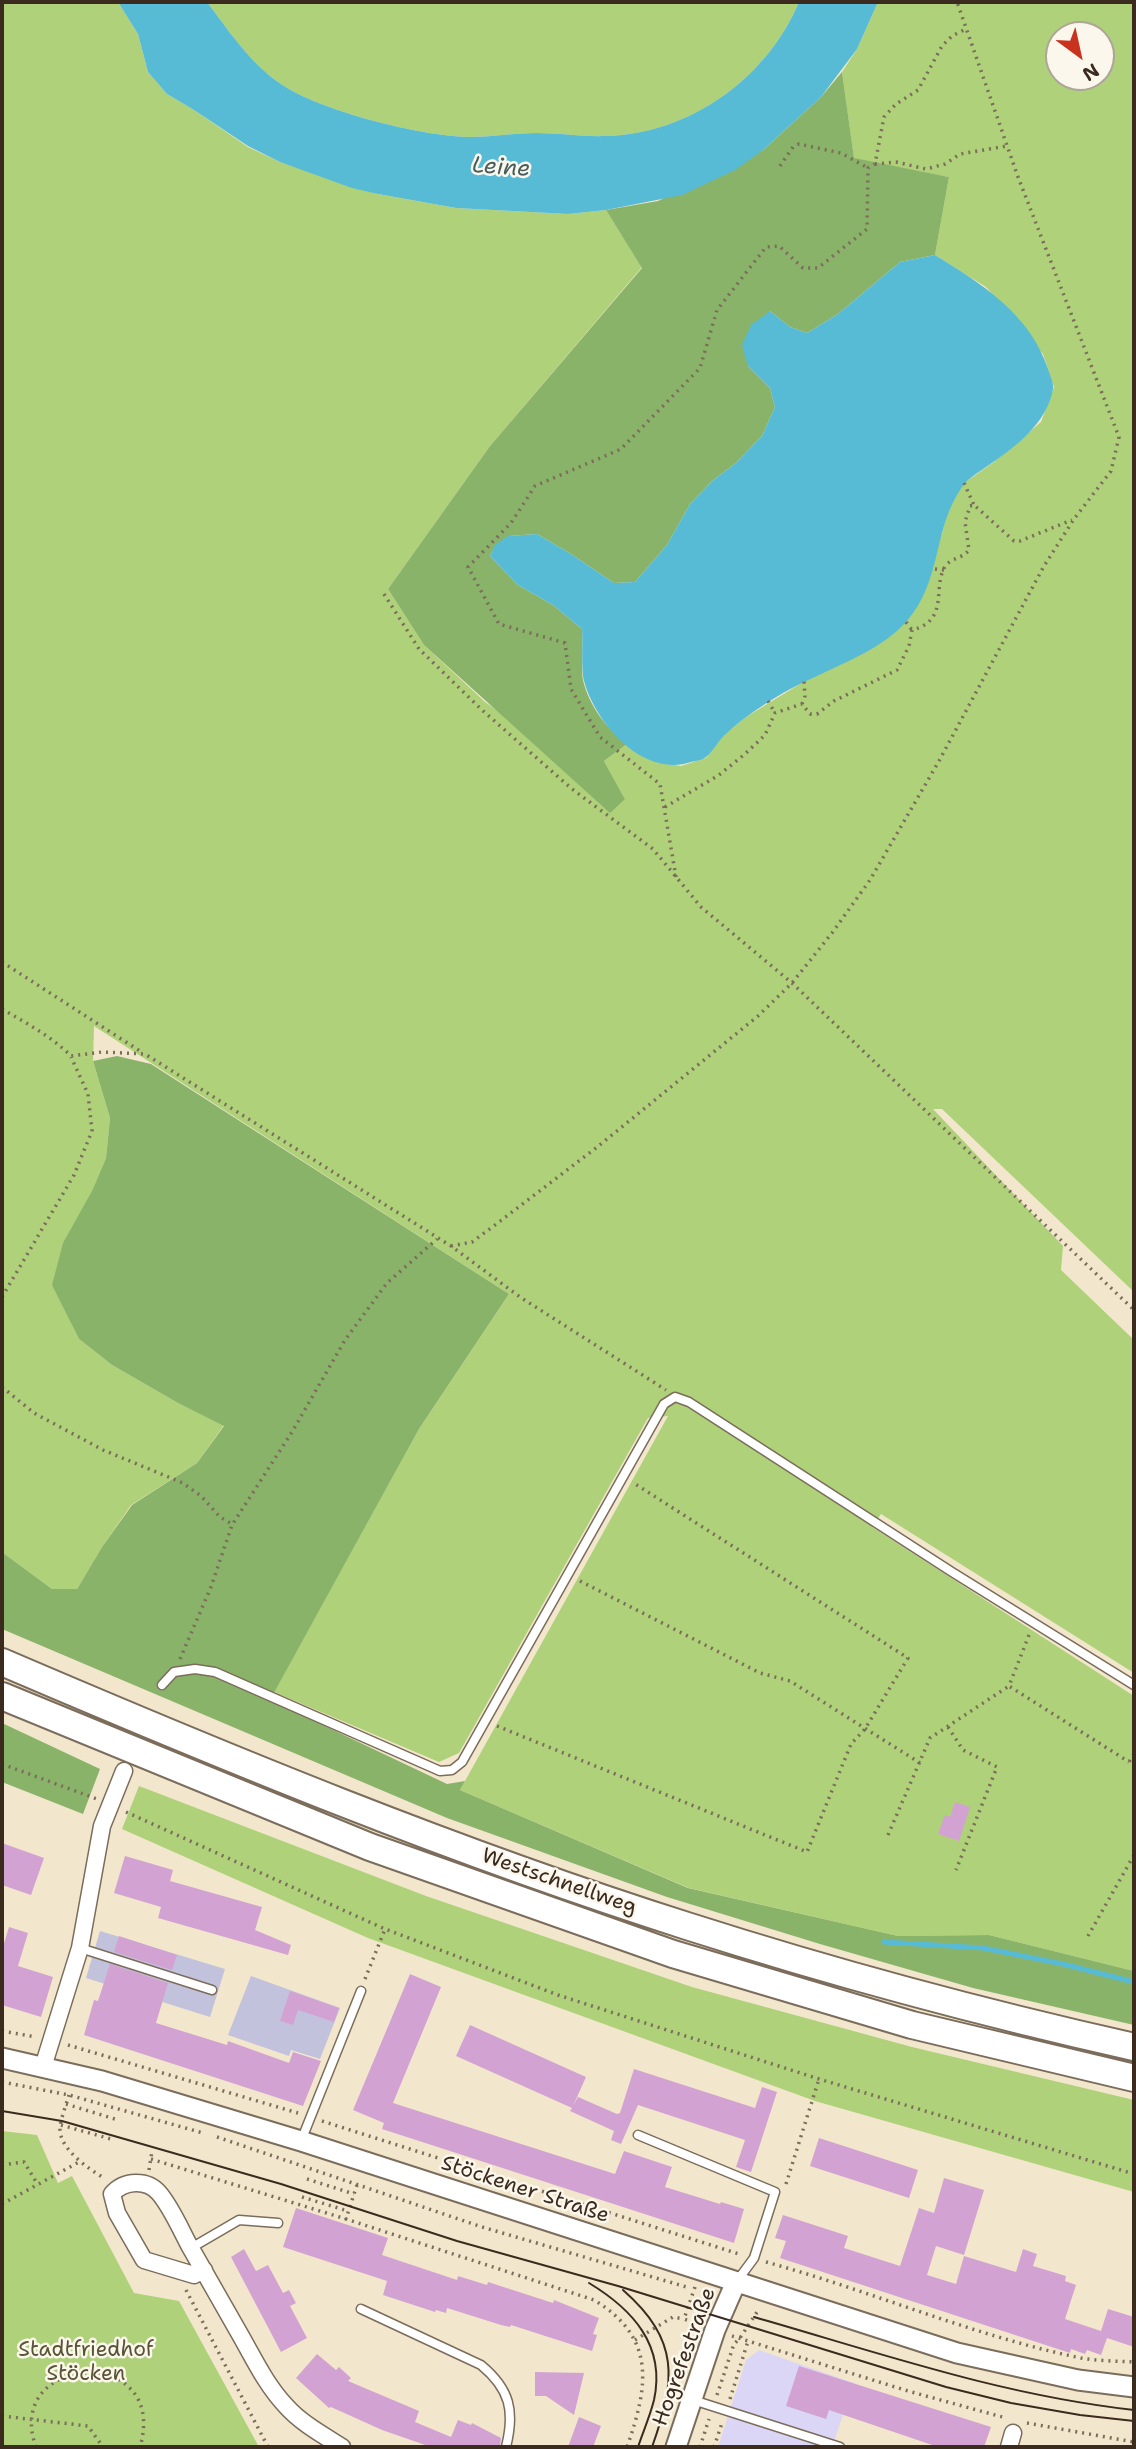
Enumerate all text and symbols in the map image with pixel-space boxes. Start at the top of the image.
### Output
north arrow [1045,21,1115,91]
text: N [1077,58,1104,87]
water label: Leine [471,152,531,184]
street label: Westschnellweg [478,1844,640,1920]
street label: Stöckener Straße [438,2151,612,2229]
street label: Hogrefestraße [648,2284,722,2430]
park label: Stadtfriedhof Stöcken [18,2338,154,2388]

